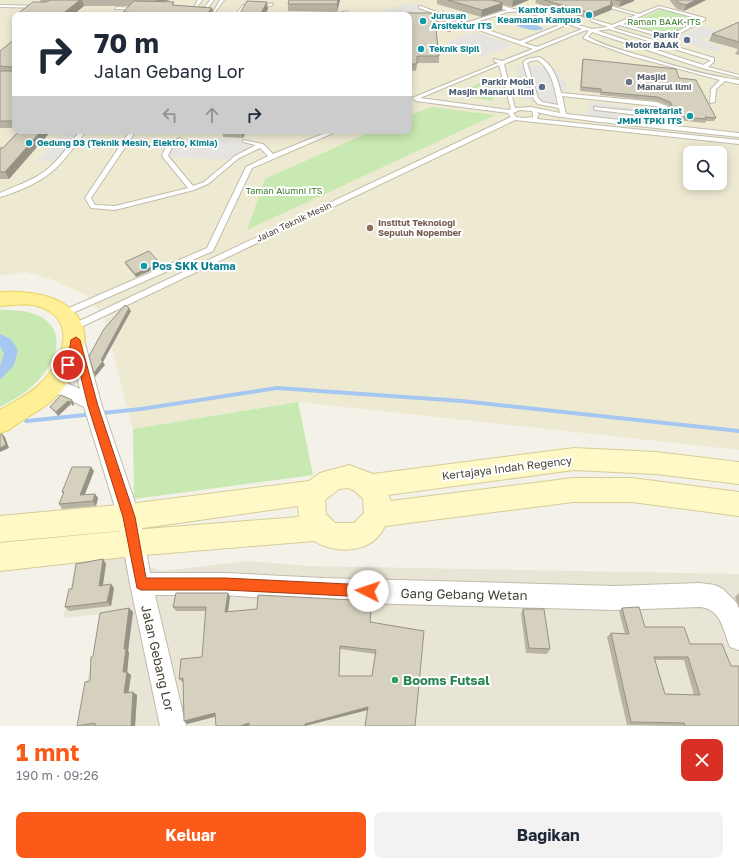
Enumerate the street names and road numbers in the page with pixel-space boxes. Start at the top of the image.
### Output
street label: Jalan Teknik Mesin [254,199,333,244]
street label: Kertajaya Indah Regency [441,453,573,482]
street label: Gang Gebang Wetan [400,585,528,603]
street label: Jalan Gebang Lor [138,603,178,713]

